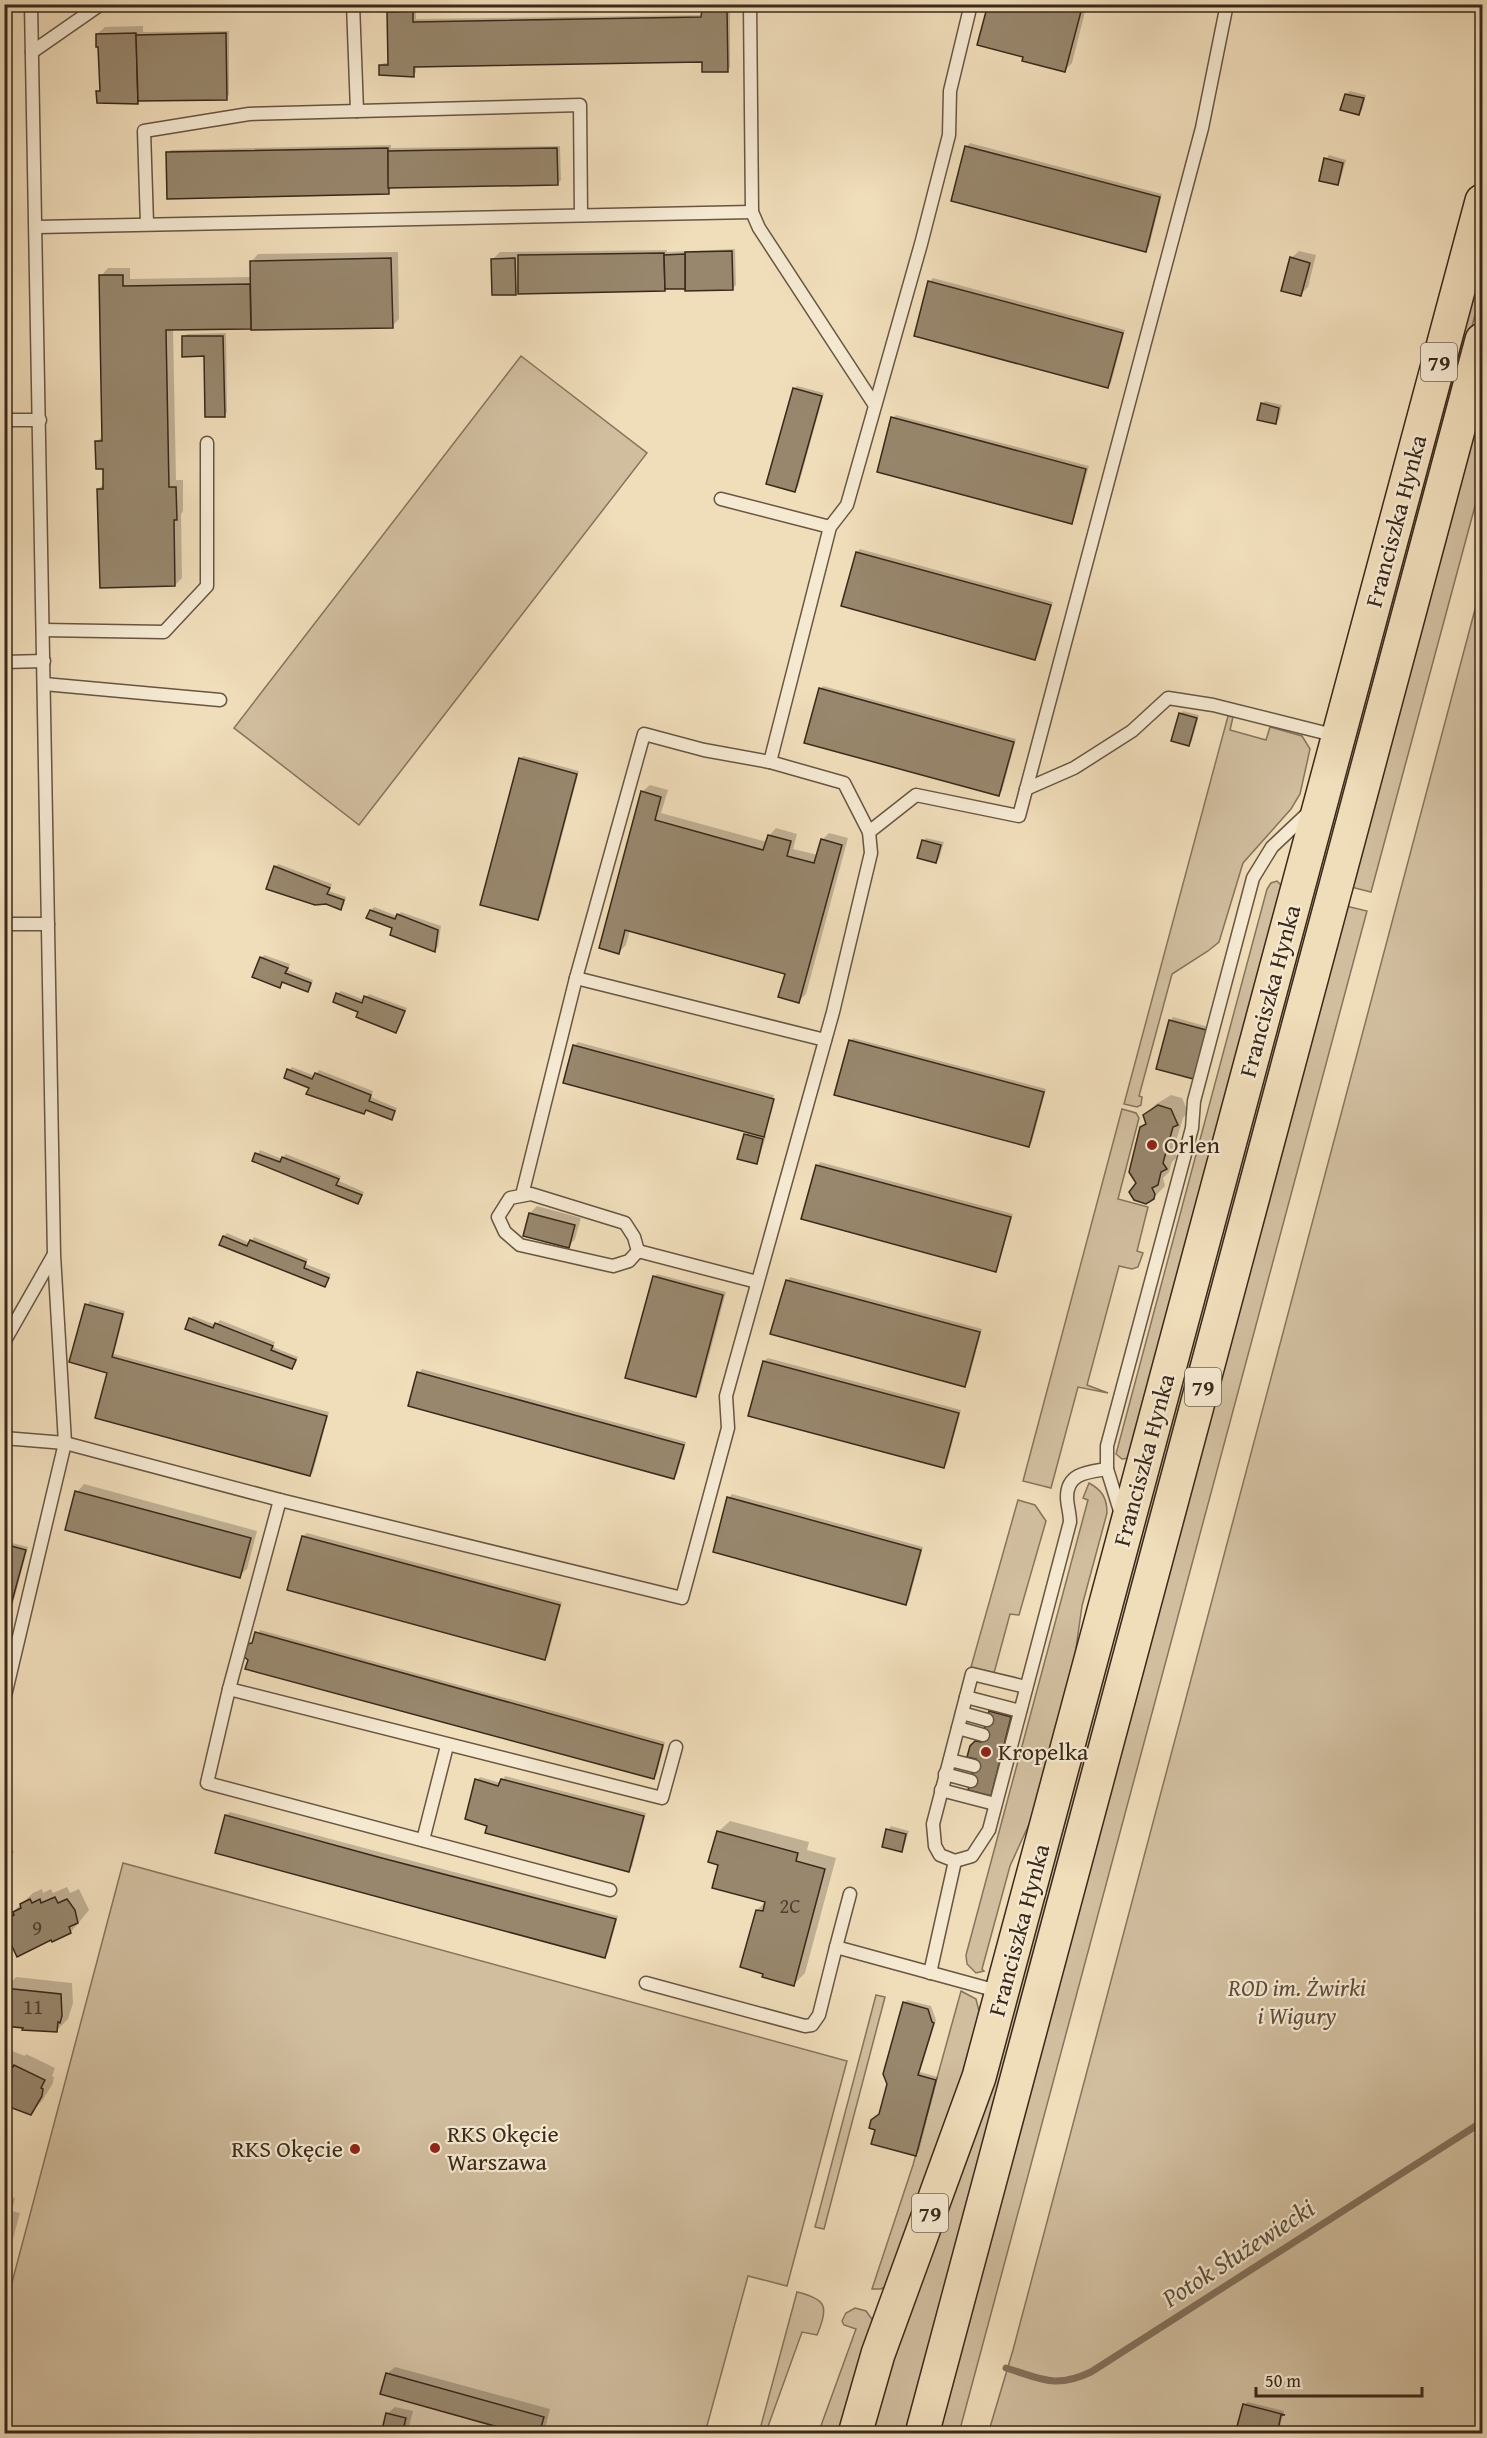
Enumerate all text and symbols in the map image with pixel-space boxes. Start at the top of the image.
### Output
road number: 79 [1421,343,1457,381]
street label: Franciszka Hynka [1356,430,1436,611]
street label: Franciszka Hynka [1230,900,1310,1081]
place label: Orlen [1164,1127,1220,1162]
marker: Orlen [1145,1138,1159,1152]
road number: 79 [1185,1368,1221,1406]
street label: Franciszka Hynka [1104,1369,1184,1550]
place label: Kropelka [998,1734,1089,1769]
marker: Kropelka [979,1745,993,1759]
street label: Franciszka Hynka [979,1839,1059,2020]
house number: 2C [779,1890,801,1921]
house number: 9 [32,1912,42,1943]
park label: ROD im. Żwirki i Wigury [1227,1970,1366,2033]
house number: 11 [23,1991,43,2022]
place label: RKS Okęcie Warszawa [447,2116,559,2179]
place label: RKS Okęcie [231,2131,343,2166]
marker: RKS Okęcie Warszawa [428,2141,442,2155]
marker: RKS Okęcie [348,2142,362,2156]
water label: Potok Służewiecki [1153,2188,1322,2317]
road number: 79 [912,2194,948,2232]
scale bar [1256,2360,1422,2398]
text: 50 m [1265,2367,1301,2394]

